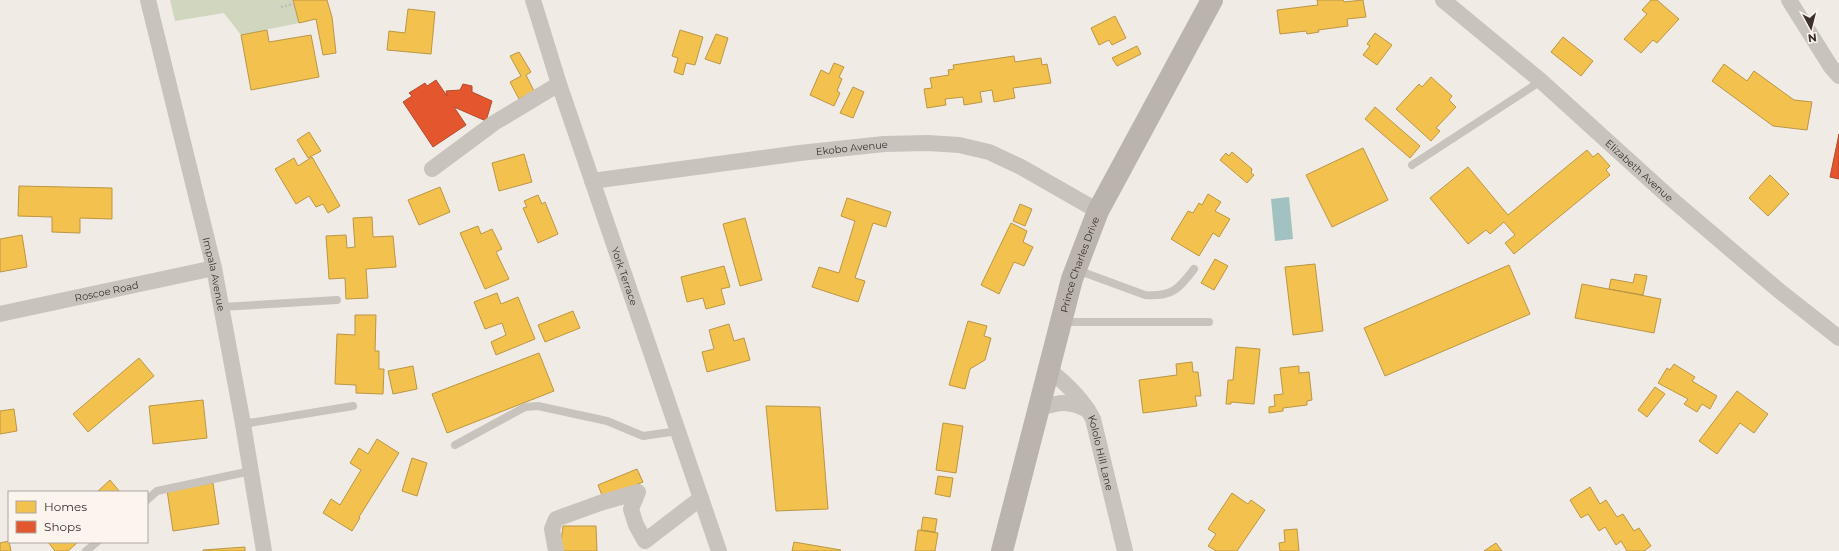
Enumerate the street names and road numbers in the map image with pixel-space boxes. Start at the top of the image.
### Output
street label: Elizabeth Avenue [1603,136,1676,204]
street label: Ekobo Avenue [815,137,888,158]
street label: Prince Charles Drive [1057,215,1102,314]
street label: Impala Avenue [200,236,228,312]
street label: York Terrace [609,245,641,307]
street label: Roscoe Road [73,278,140,304]
street label: Kololo Hill Lane [1085,412,1117,492]

